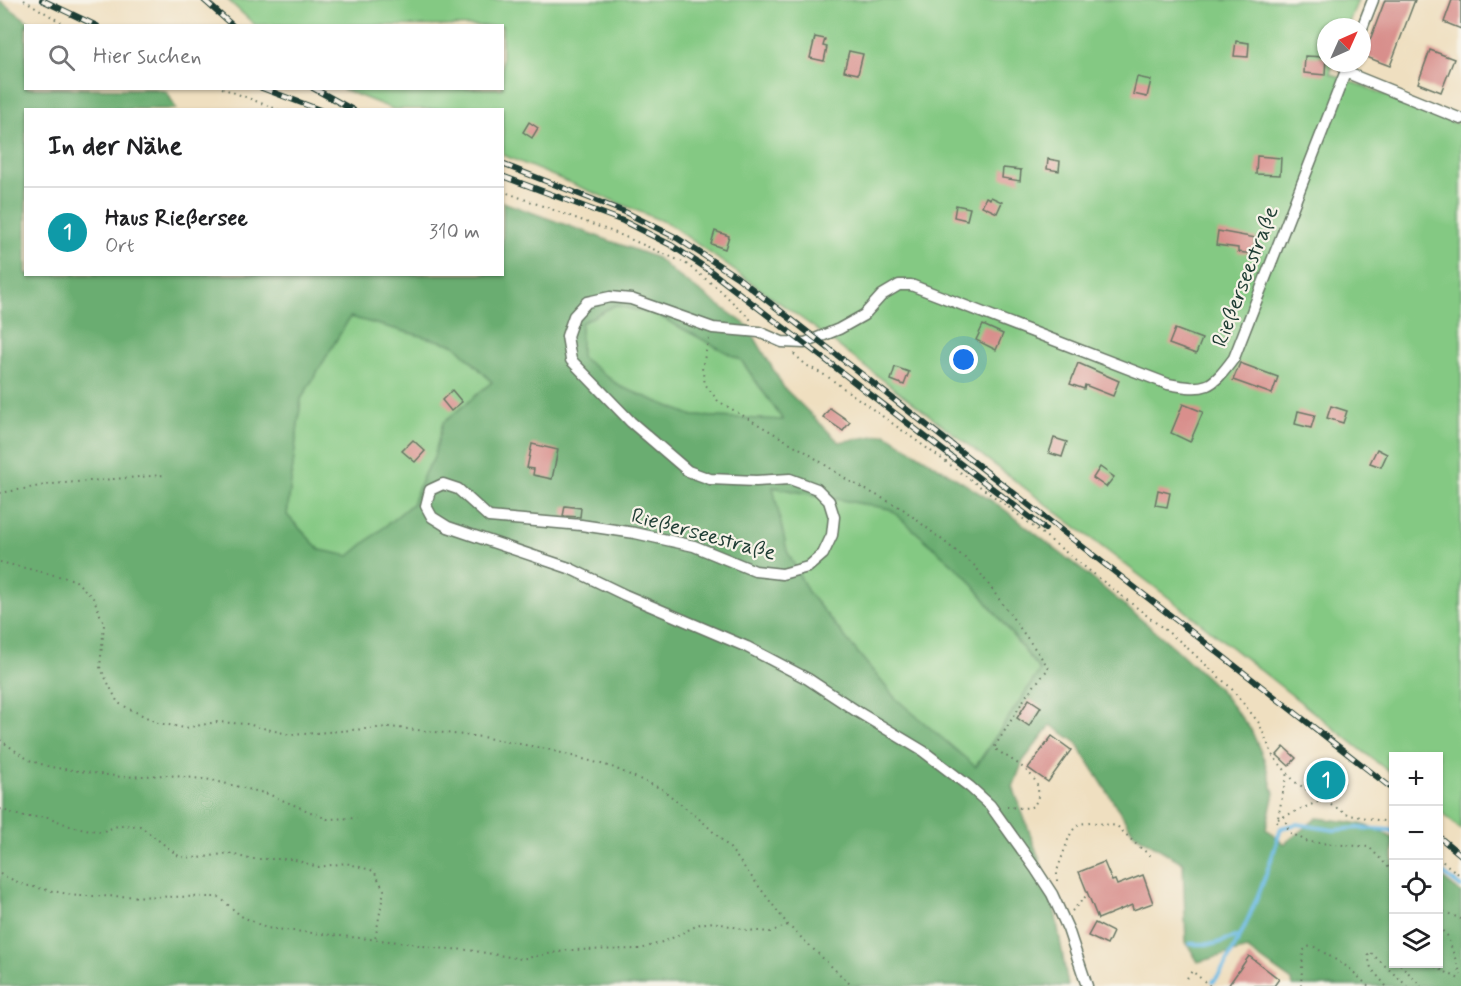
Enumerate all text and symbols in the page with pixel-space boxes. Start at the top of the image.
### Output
north arrow [1317,18,1371,72]
search box [24,24,504,90]
icon: search [45,41,78,74]
text: Hier suchen [93,43,202,71]
text: In der Nähe [48,130,182,164]
street label: Rießerseestraße [1206,202,1286,351]
text: Haus Rießersee [105,205,248,233]
text: 1 [63,219,72,246]
text: 310 m [429,219,480,246]
text: Ort [105,233,134,260]
your location [949,345,978,374]
street label: Rießerseestraße [628,502,779,568]
map controls [1389,752,1443,968]
button: + [1389,752,1443,806]
pin: 1 [1306,758,1346,802]
button: − [1389,806,1443,860]
button: locate [1389,860,1443,914]
button: layers [1389,914,1443,968]

